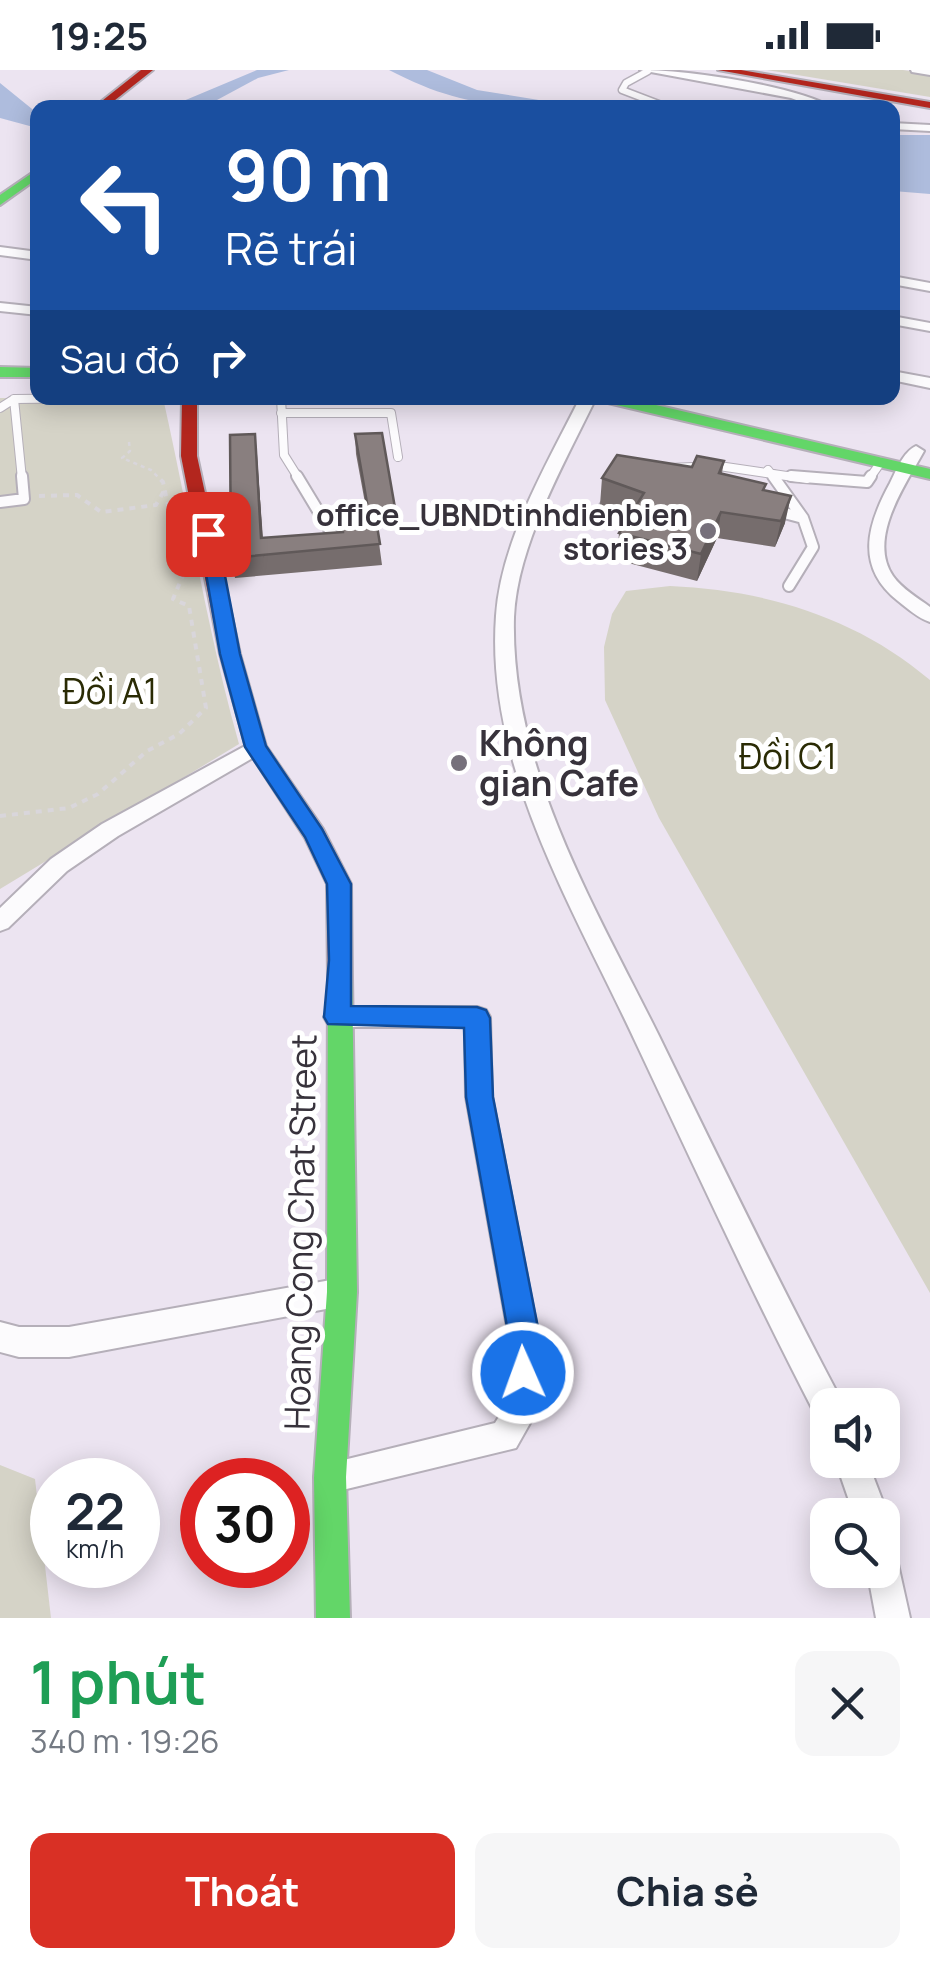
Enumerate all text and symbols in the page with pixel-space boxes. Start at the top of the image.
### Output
text: 19:25 [50,9,148,61]
text: 90 m [225,126,392,222]
icon: left [60,140,190,270]
text: Rẽ trái [225,217,358,279]
icon: right [200,330,255,385]
text: Sau đó [60,332,180,384]
pin [166,492,251,577]
place label: office_UBNDtinhdienbien stories 3 [316,494,688,569]
icon: arrive [181,507,236,562]
marker: office_UBNDtinhdienbien stories 3 [697,520,719,542]
park label: Đồi A1 [63,667,158,715]
place label: Không gian Cafe [479,719,639,807]
park label: Đồi C1 [739,732,837,780]
marker: Không gian Cafe [448,752,470,774]
street label: Hoang Cong Chat Street [273,1034,327,1430]
position arrow [471,1321,575,1425]
map controls [810,1388,900,1588]
button: sound [810,1388,900,1478]
speed limit sign: 30 [180,1458,310,1588]
text: 22 [65,1477,125,1545]
button: search [810,1498,900,1588]
text: km/h [66,1531,124,1566]
text: 1 phút [30,1640,206,1722]
button: close [795,1651,900,1756]
text: 340 m · 19:26 [30,1719,220,1763]
button: Thoát [30,1833,455,1948]
button: Chia sẻ [475,1833,900,1948]

